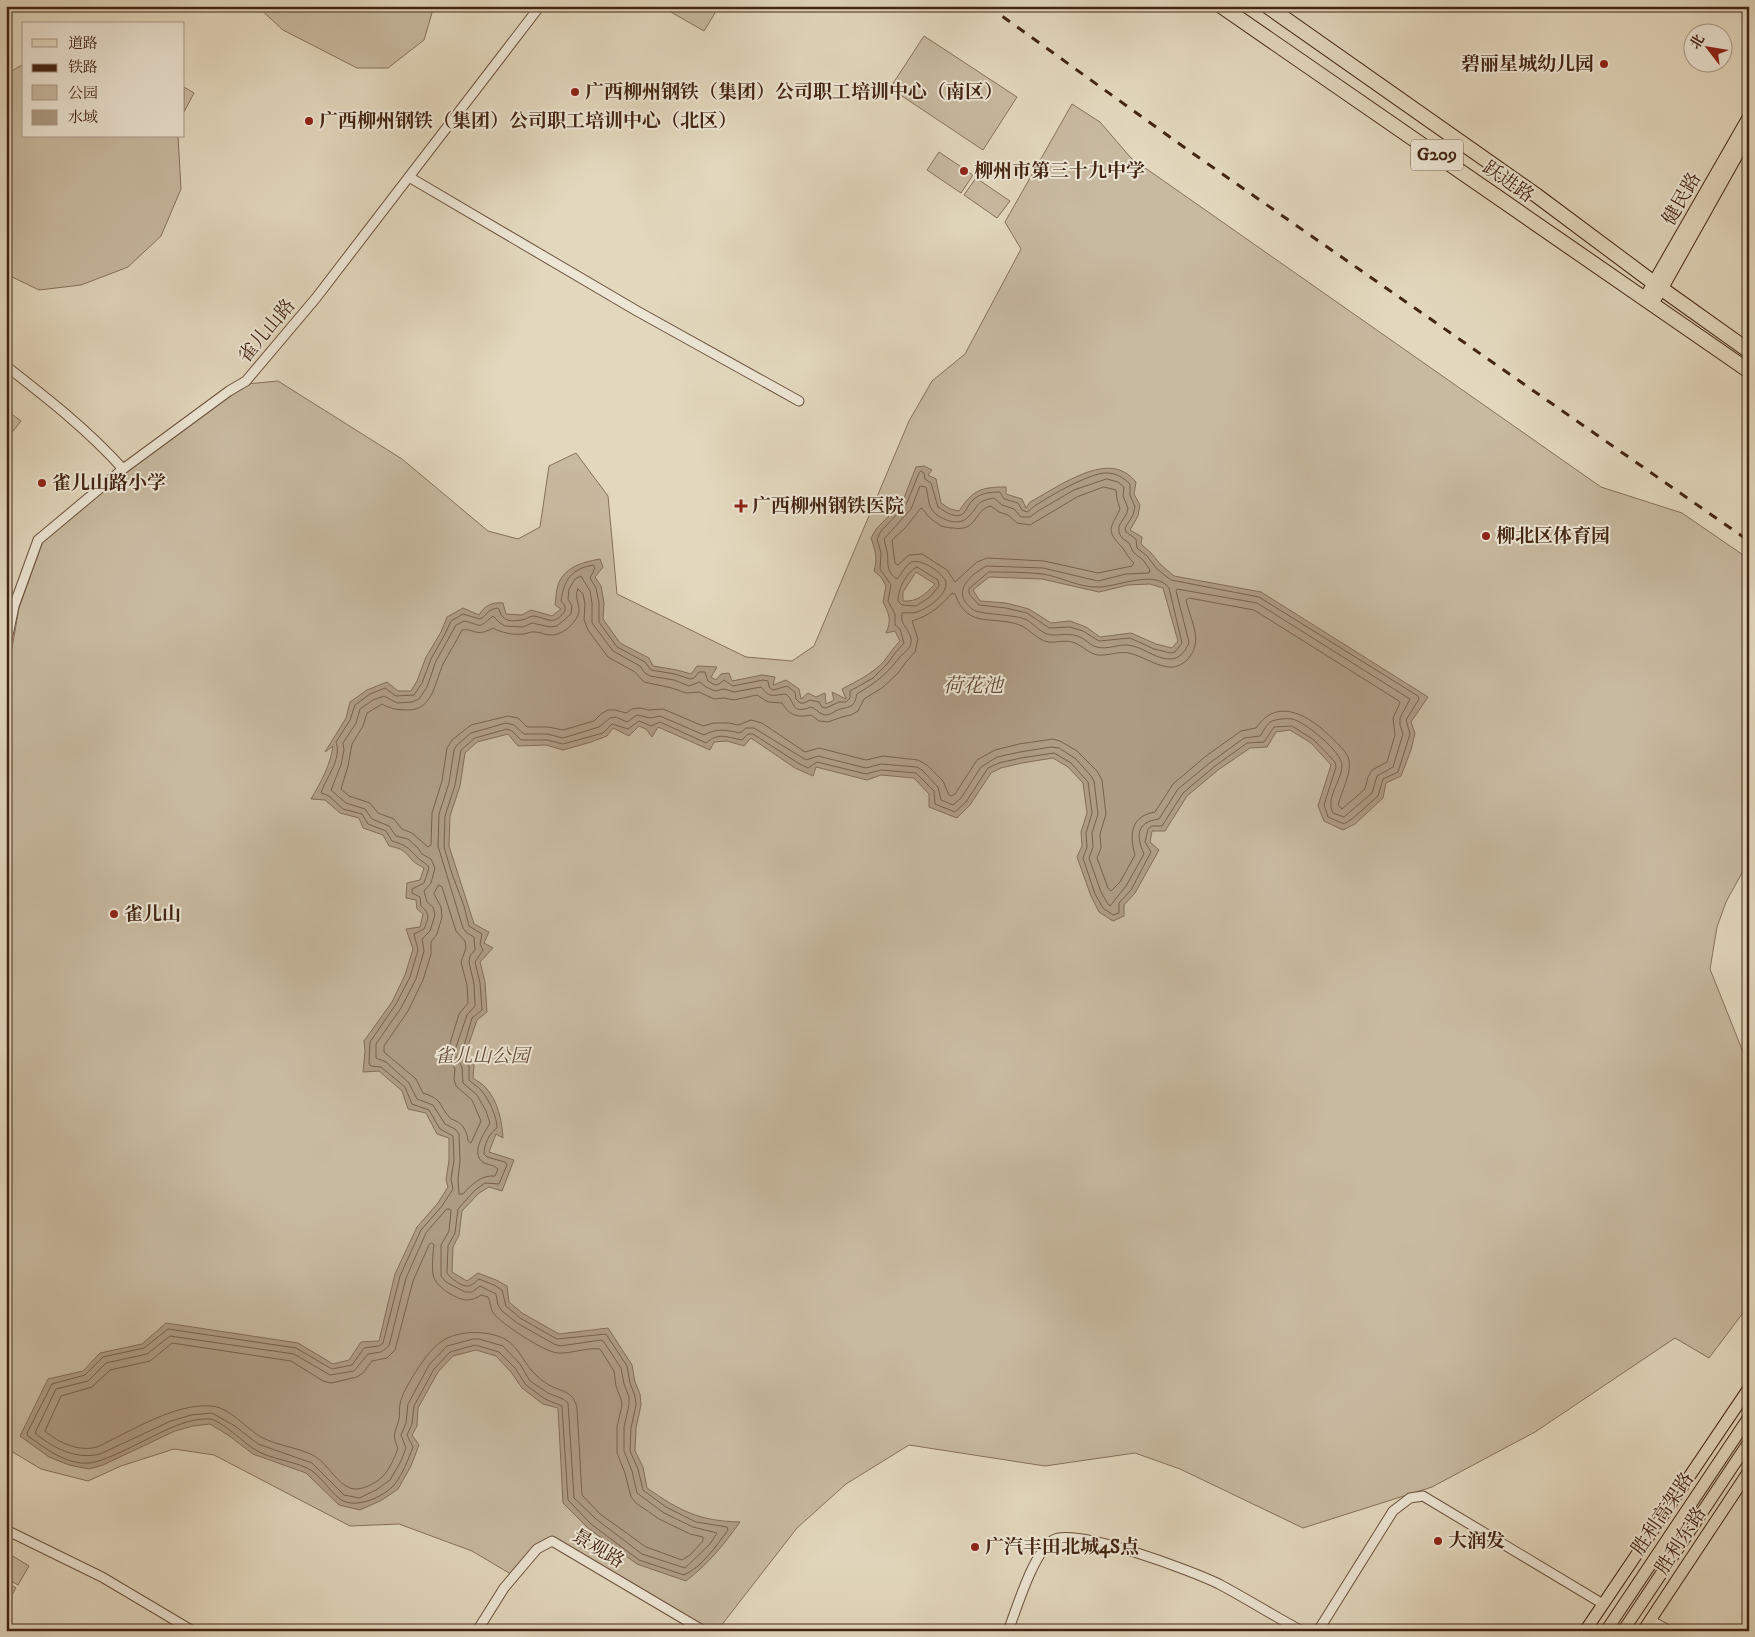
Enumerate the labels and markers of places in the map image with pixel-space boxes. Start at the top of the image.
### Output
place label: 碧丽星城幼儿园 [1461,53,1594,76]
marker: 碧丽星城幼儿园 [1598,58,1610,70]
place label: 广西柳州钢铁（集团）公司职工培训中心（南区） [585,81,1003,104]
marker: 广西柳州钢铁（集团）公司职工培训中心（南区） [569,86,581,98]
place label: 广西柳州钢铁（集团）公司职工培训中心（北区） [319,110,737,133]
marker: 广西柳州钢铁（集团）公司职工培训中心（北区） [303,115,315,127]
place label: 柳州市第三十九中学 [974,160,1145,183]
marker: 柳州市第三十九中学 [958,165,970,177]
place label: 雀儿山路小学 [52,472,166,495]
marker: 雀儿山路小学 [36,477,48,489]
place label: 广西柳州钢铁医院 [752,495,904,518]
marker: 广西柳州钢铁医院 [734,499,748,513]
place label: 柳北区体育园 [1496,525,1610,548]
marker: 柳北区体育园 [1480,530,1492,542]
place label: 雀儿山 [124,903,181,926]
marker: 雀儿山 [108,908,120,920]
place label: 大润发 [1448,1530,1505,1553]
marker: 大润发 [1432,1535,1444,1547]
place label: 广汽丰田北城4S点 [985,1536,1139,1559]
marker: 广汽丰田北城4S点 [969,1541,981,1553]

